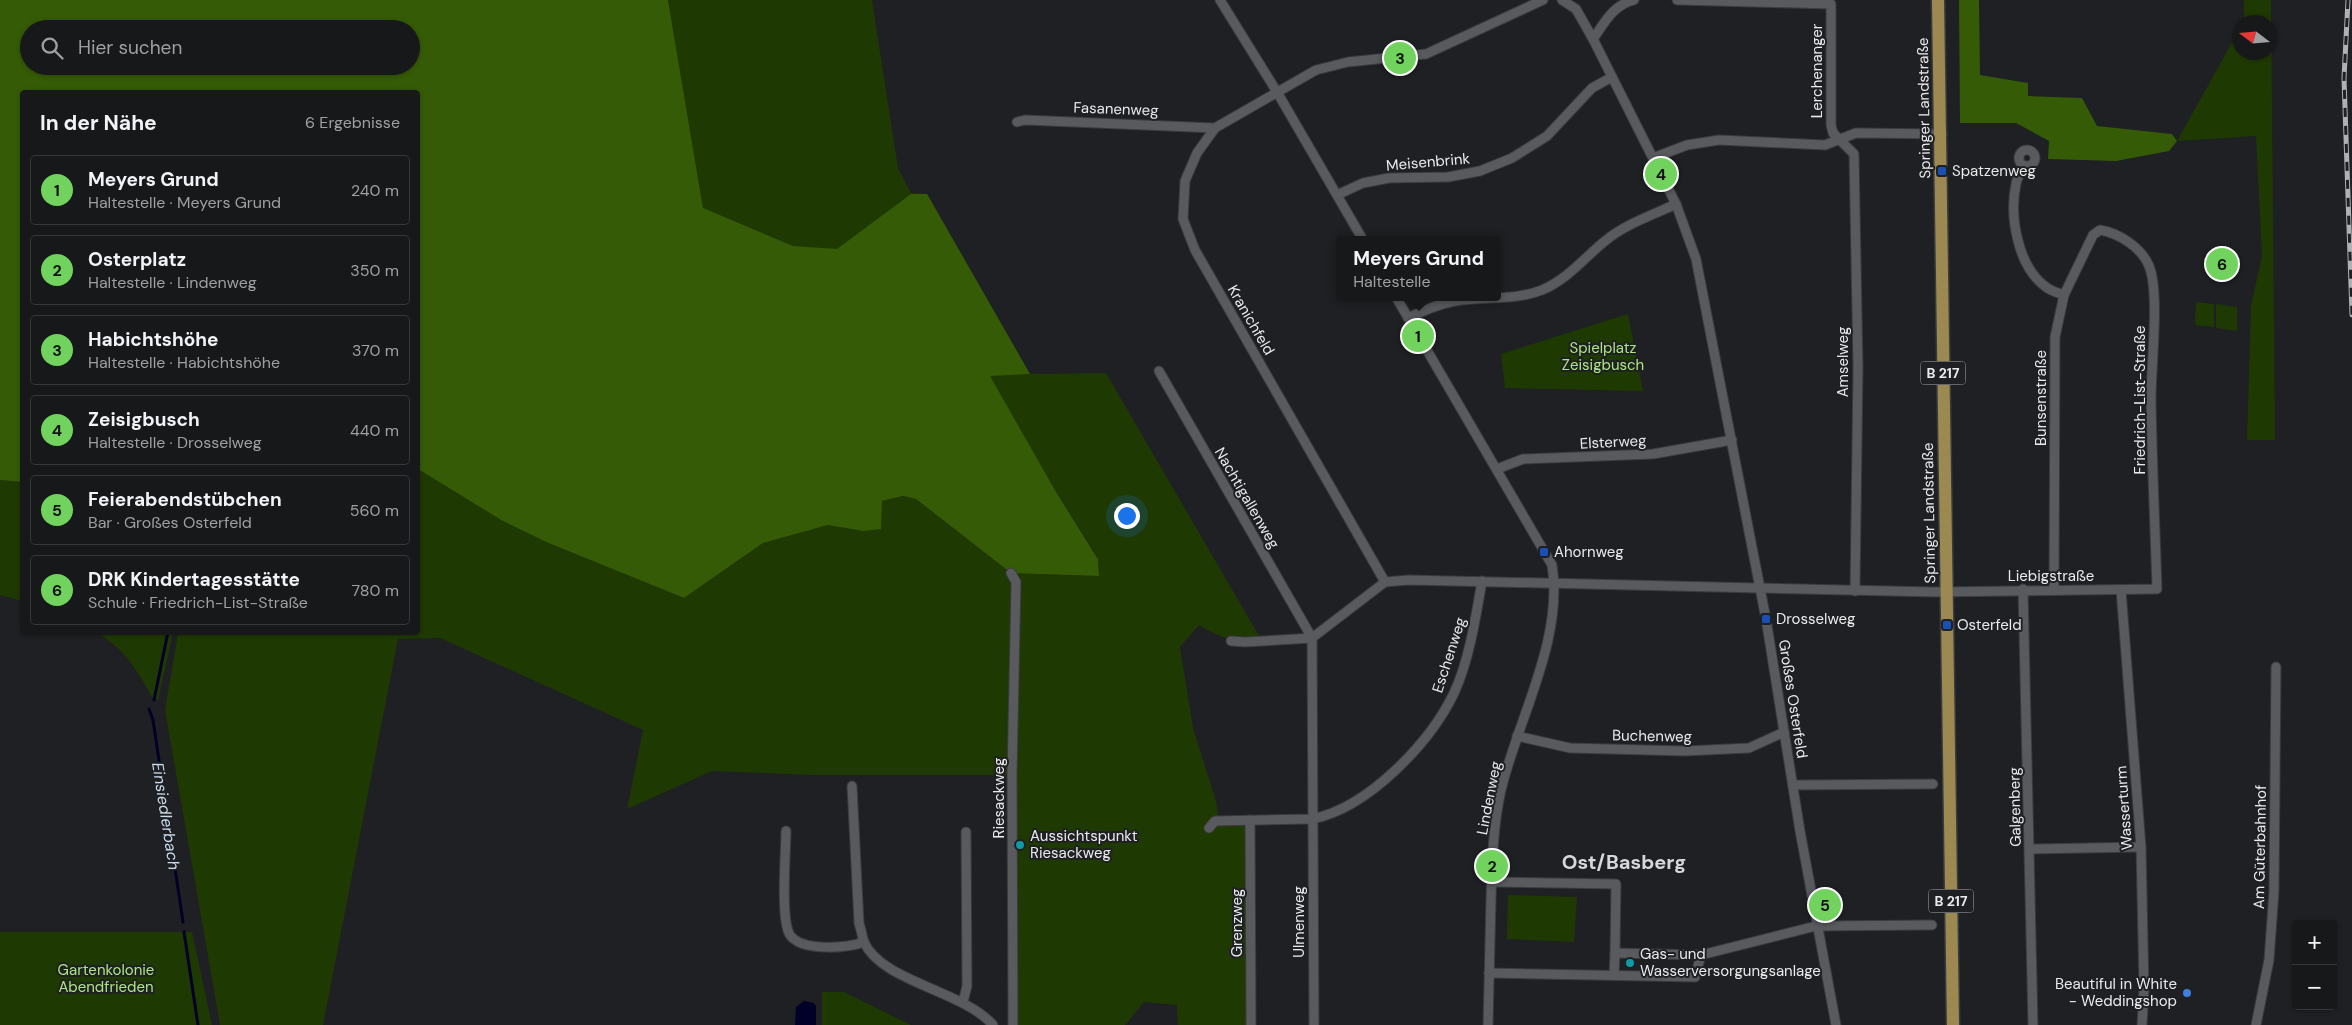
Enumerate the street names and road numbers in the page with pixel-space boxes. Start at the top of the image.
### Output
street label: Lerchenanger [1807,23,1827,118]
street label: Springer Landstraße [1913,37,1935,179]
street label: Fasanenweg [1073,98,1159,120]
street label: Meisenbrink [1385,148,1471,176]
street label: Kranichfeld [1223,281,1279,359]
street label: Friedrich-List-Straße [2130,326,2150,474]
street label: Amselweg [1833,327,1853,397]
street label: Bunsenstraße [2031,350,2051,446]
road number: B 217 [1920,362,1966,384]
street label: Elsterweg [1579,430,1647,454]
street label: Springer Landstraße [1918,442,1940,584]
street label: Nachtigallenweg [1210,444,1284,552]
street label: Liebigstraße [2008,566,2094,586]
street label: Eschenweg [1427,615,1471,695]
street label: Großes Osterfeld [1774,638,1812,760]
street label: Buchenweg [1612,725,1692,747]
street label: Riesackweg [989,758,1009,838]
street label: Lindenweg [1472,759,1506,837]
street label: Wasserturm [2111,765,2137,851]
street label: Galgenberg [2004,767,2026,847]
street label: Am Güterbahnhof [2249,785,2271,909]
street label: Ulmenweg [1289,886,1309,958]
street label: Grenzweg [1227,889,1247,957]
road number: B 217 [1928,889,1974,912]

